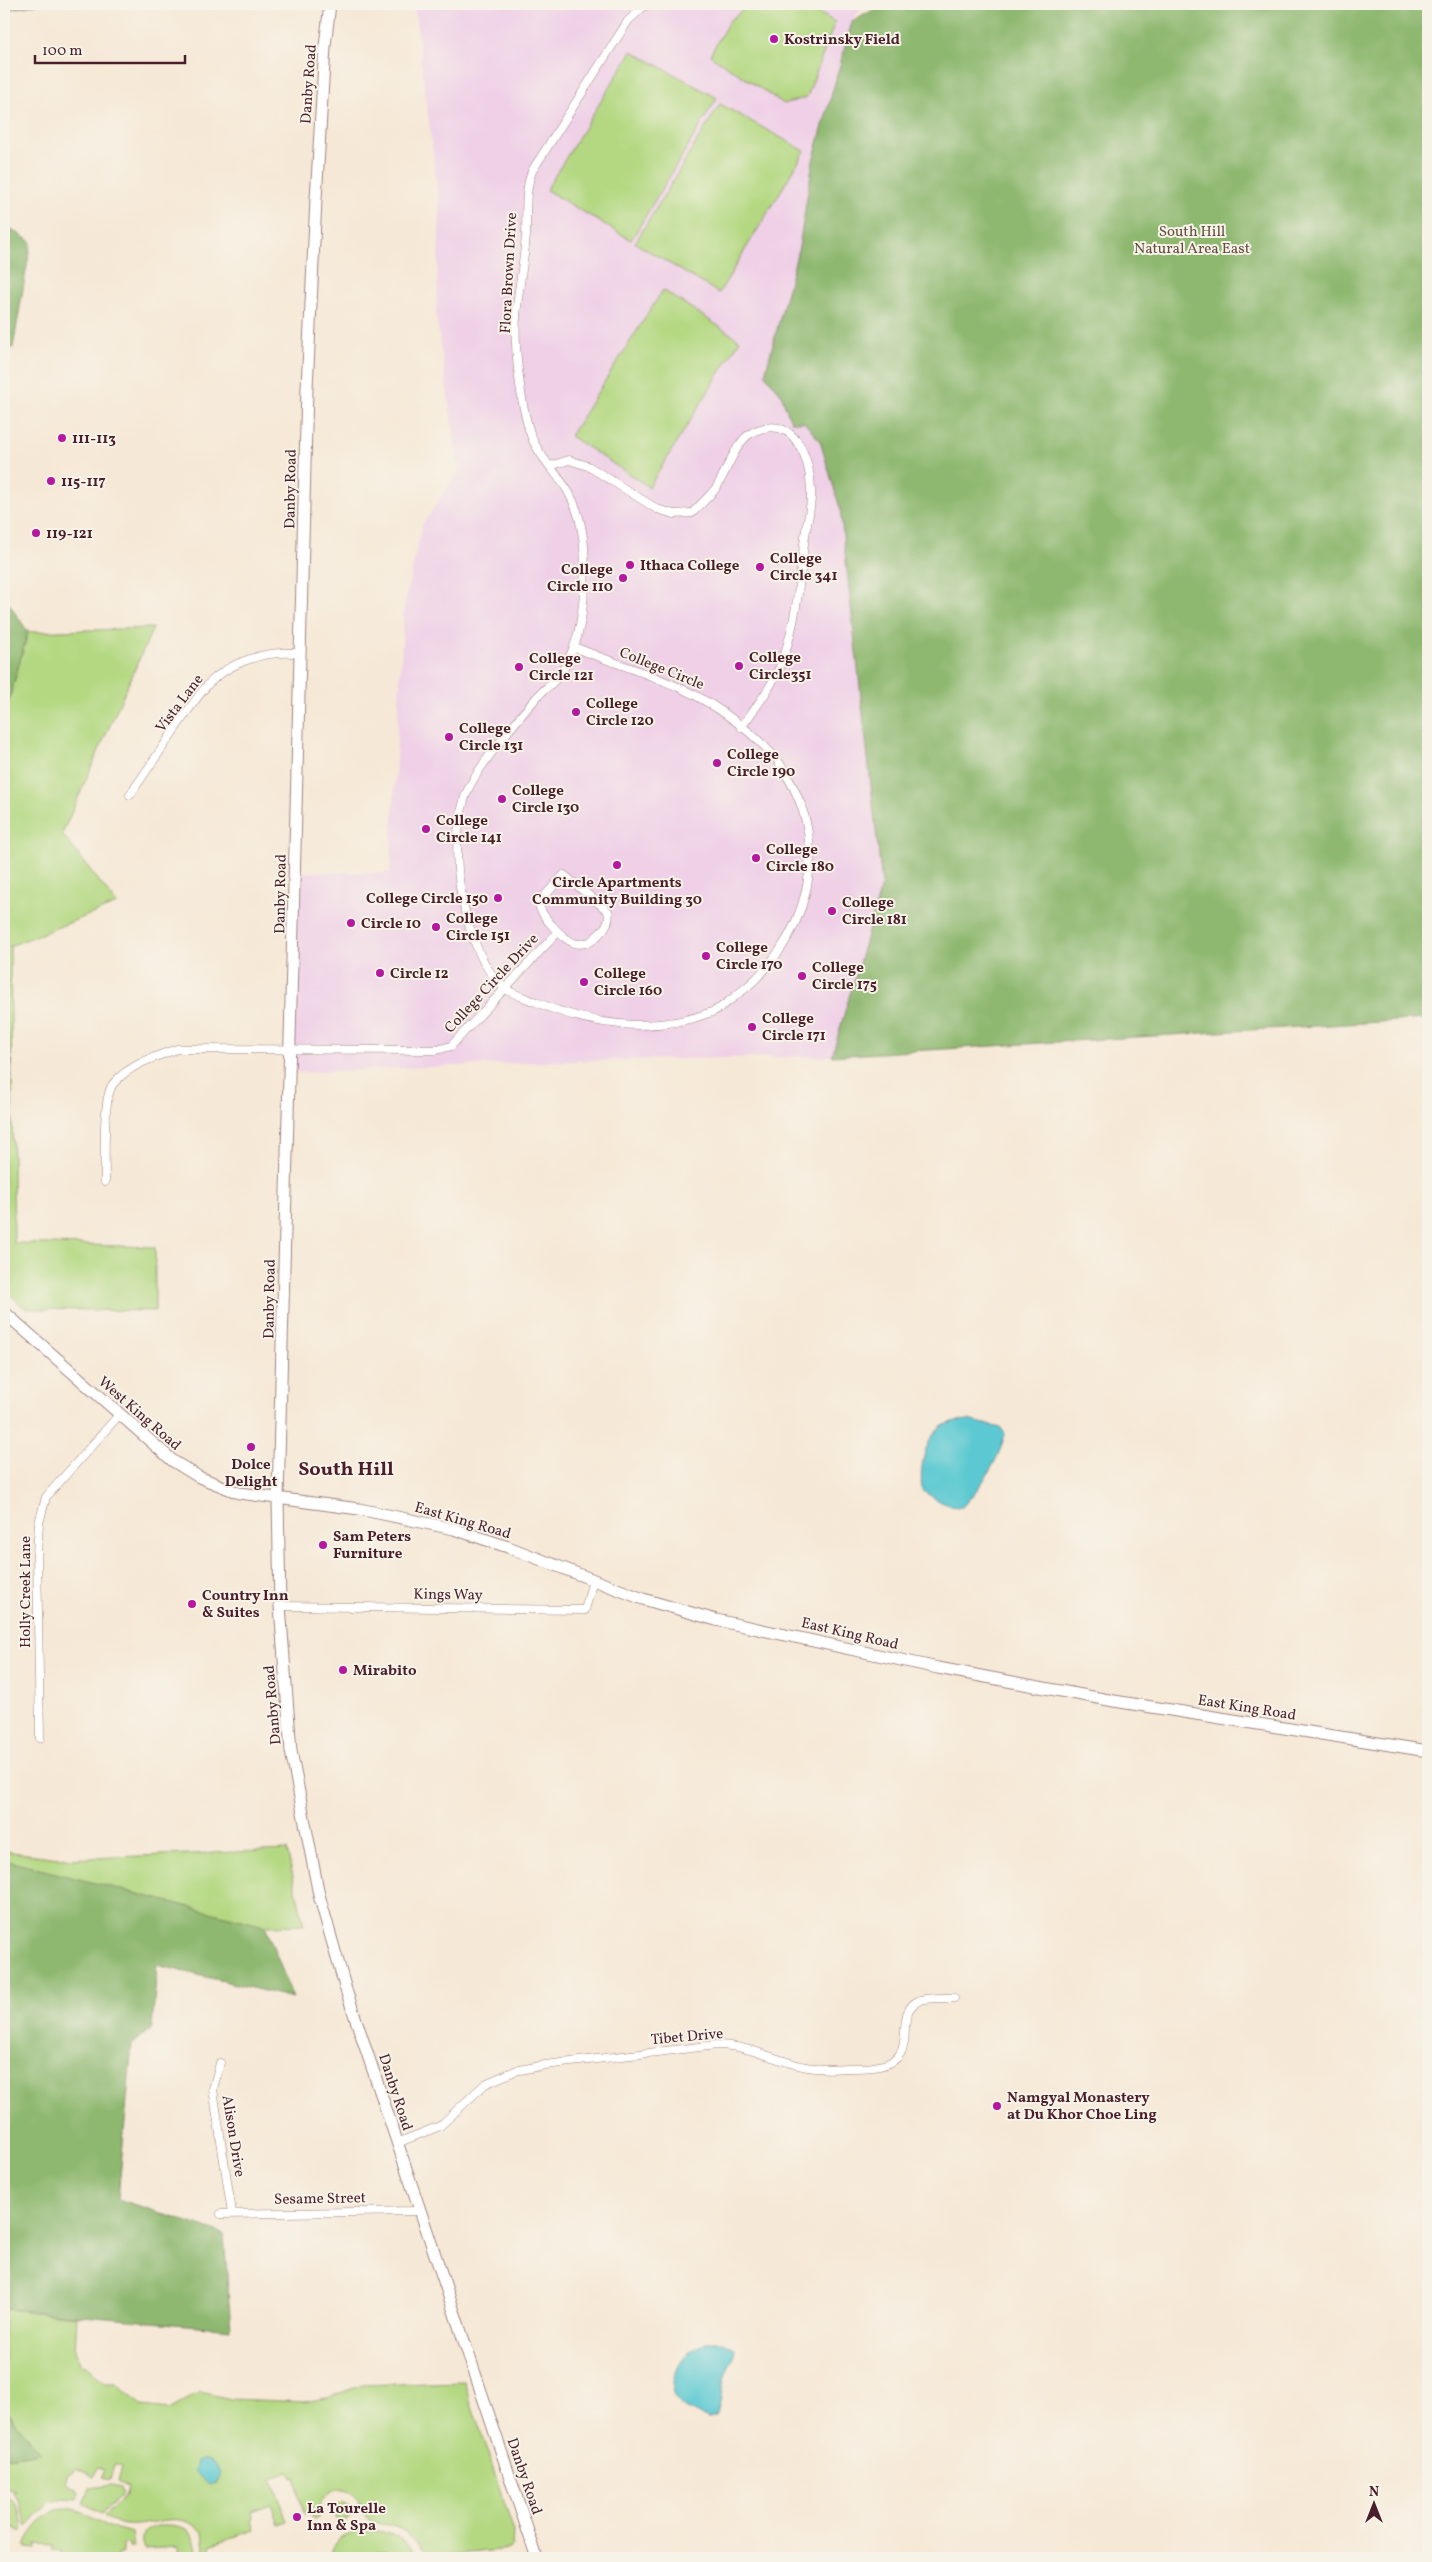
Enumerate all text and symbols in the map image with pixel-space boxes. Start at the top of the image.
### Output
place label: Kostrinsky Field [784,30,900,51]
scale bar [35,32,185,64]
marker: Kostrinsky Field [768,33,780,45]
text: 100 m [42,41,82,62]
street label: Danby Road [296,43,323,125]
street label: Flora Brown Drive [496,212,523,334]
park label: South Hill Natural Area East [1134,222,1250,260]
place label: 111-113 [72,429,116,450]
marker: 111-113 [56,432,68,444]
street label: Danby Road [280,449,303,529]
place label: 115-117 [61,472,106,493]
marker: 115-117 [45,475,57,487]
place label: 119-121 [46,524,93,545]
marker: 119-121 [30,527,42,539]
place label: College Circle 341 [770,549,837,587]
place label: Ithaca College [640,556,740,577]
marker: Ithaca College [624,559,636,571]
place label: College Circle 110 [547,560,613,598]
marker: College Circle 341 [754,561,766,573]
marker: College Circle 110 [617,572,629,584]
street label: College Circle [616,643,707,696]
place label: College Circle351 [749,648,812,686]
place label: College Circle 121 [529,649,594,687]
marker: College Circle351 [733,660,745,672]
marker: College Circle 121 [513,661,525,673]
street label: Vista Lane [151,670,209,737]
place label: College Circle 120 [586,694,654,732]
marker: College Circle 120 [570,706,582,718]
place label: College Circle 131 [459,719,523,757]
marker: College Circle 131 [443,731,455,743]
place label: College Circle 190 [727,745,795,783]
marker: College Circle 190 [711,757,723,769]
place label: College Circle 130 [512,781,579,819]
marker: College Circle 130 [496,793,508,805]
place label: College Circle 141 [436,811,502,849]
marker: College Circle 141 [420,823,432,835]
place label: College Circle 180 [766,840,834,878]
marker: College Circle 180 [750,852,762,864]
street label: Danby Road [270,854,293,934]
marker: Circle Apartments Community Building 30 [611,859,623,871]
place label: Circle Apartments Community Building 30 [532,873,702,911]
place label: College Circle 150 [366,889,488,910]
marker: College Circle 150 [492,892,504,904]
place label: College Circle 181 [842,893,907,931]
marker: College Circle 181 [826,905,838,917]
place label: College Circle 151 [446,909,510,947]
place label: Circle 10 [361,914,421,935]
marker: Circle 10 [345,917,357,929]
marker: College Circle 151 [430,921,442,933]
street label: College Circle Drive [440,929,544,1039]
place label: College Circle 170 [716,938,783,976]
marker: College Circle 170 [700,950,712,962]
place label: College Circle 175 [812,958,877,996]
place label: Circle 12 [390,964,449,985]
place label: College Circle 160 [594,964,662,1002]
marker: Circle 12 [374,967,386,979]
marker: College Circle 175 [796,970,808,982]
marker: College Circle 160 [578,976,590,988]
place label: College Circle 171 [762,1009,826,1047]
marker: College Circle 171 [746,1021,758,1033]
street label: Danby Road [259,1259,282,1339]
street label: West King Road [93,1372,185,1456]
marker: Dolce Delight [245,1441,257,1453]
place label: Dolce Delight [225,1455,278,1493]
district label: South Hill [298,1456,394,1484]
street label: East King Road [412,1498,513,1545]
place label: Sam Peters Furniture [333,1527,411,1565]
street label: Holly Creek Lane [16,1536,37,1648]
marker: Sam Peters Furniture [317,1539,329,1551]
street label: Kings Way [413,1584,483,1607]
place label: Country Inn & Suites [202,1586,289,1624]
marker: Country Inn & Suites [186,1598,198,1610]
street label: East King Road [799,1613,900,1656]
place label: Mirabito [353,1661,417,1682]
street label: Danby Road [260,1664,287,1746]
marker: Mirabito [337,1664,349,1676]
street label: East King Road [1196,1690,1297,1727]
street label: Tibet Drive [650,2024,724,2051]
street label: Danby Road [372,2051,417,2134]
place label: Namgyal Monastery at Du Khor Choe Ling [1007,2088,1157,2126]
street label: Alison Drive [216,2094,249,2179]
marker: Namgyal Monastery at Du Khor Choe Ling [991,2100,1003,2112]
street label: Sesame Street [274,2188,366,2211]
street label: Danby Road [501,2435,547,2518]
north arrow [1350,2480,1400,2530]
text: N [1369,2483,1379,2502]
place label: La Tourelle Inn & Spa [307,2499,386,2537]
marker: La Tourelle Inn & Spa [291,2511,303,2523]

